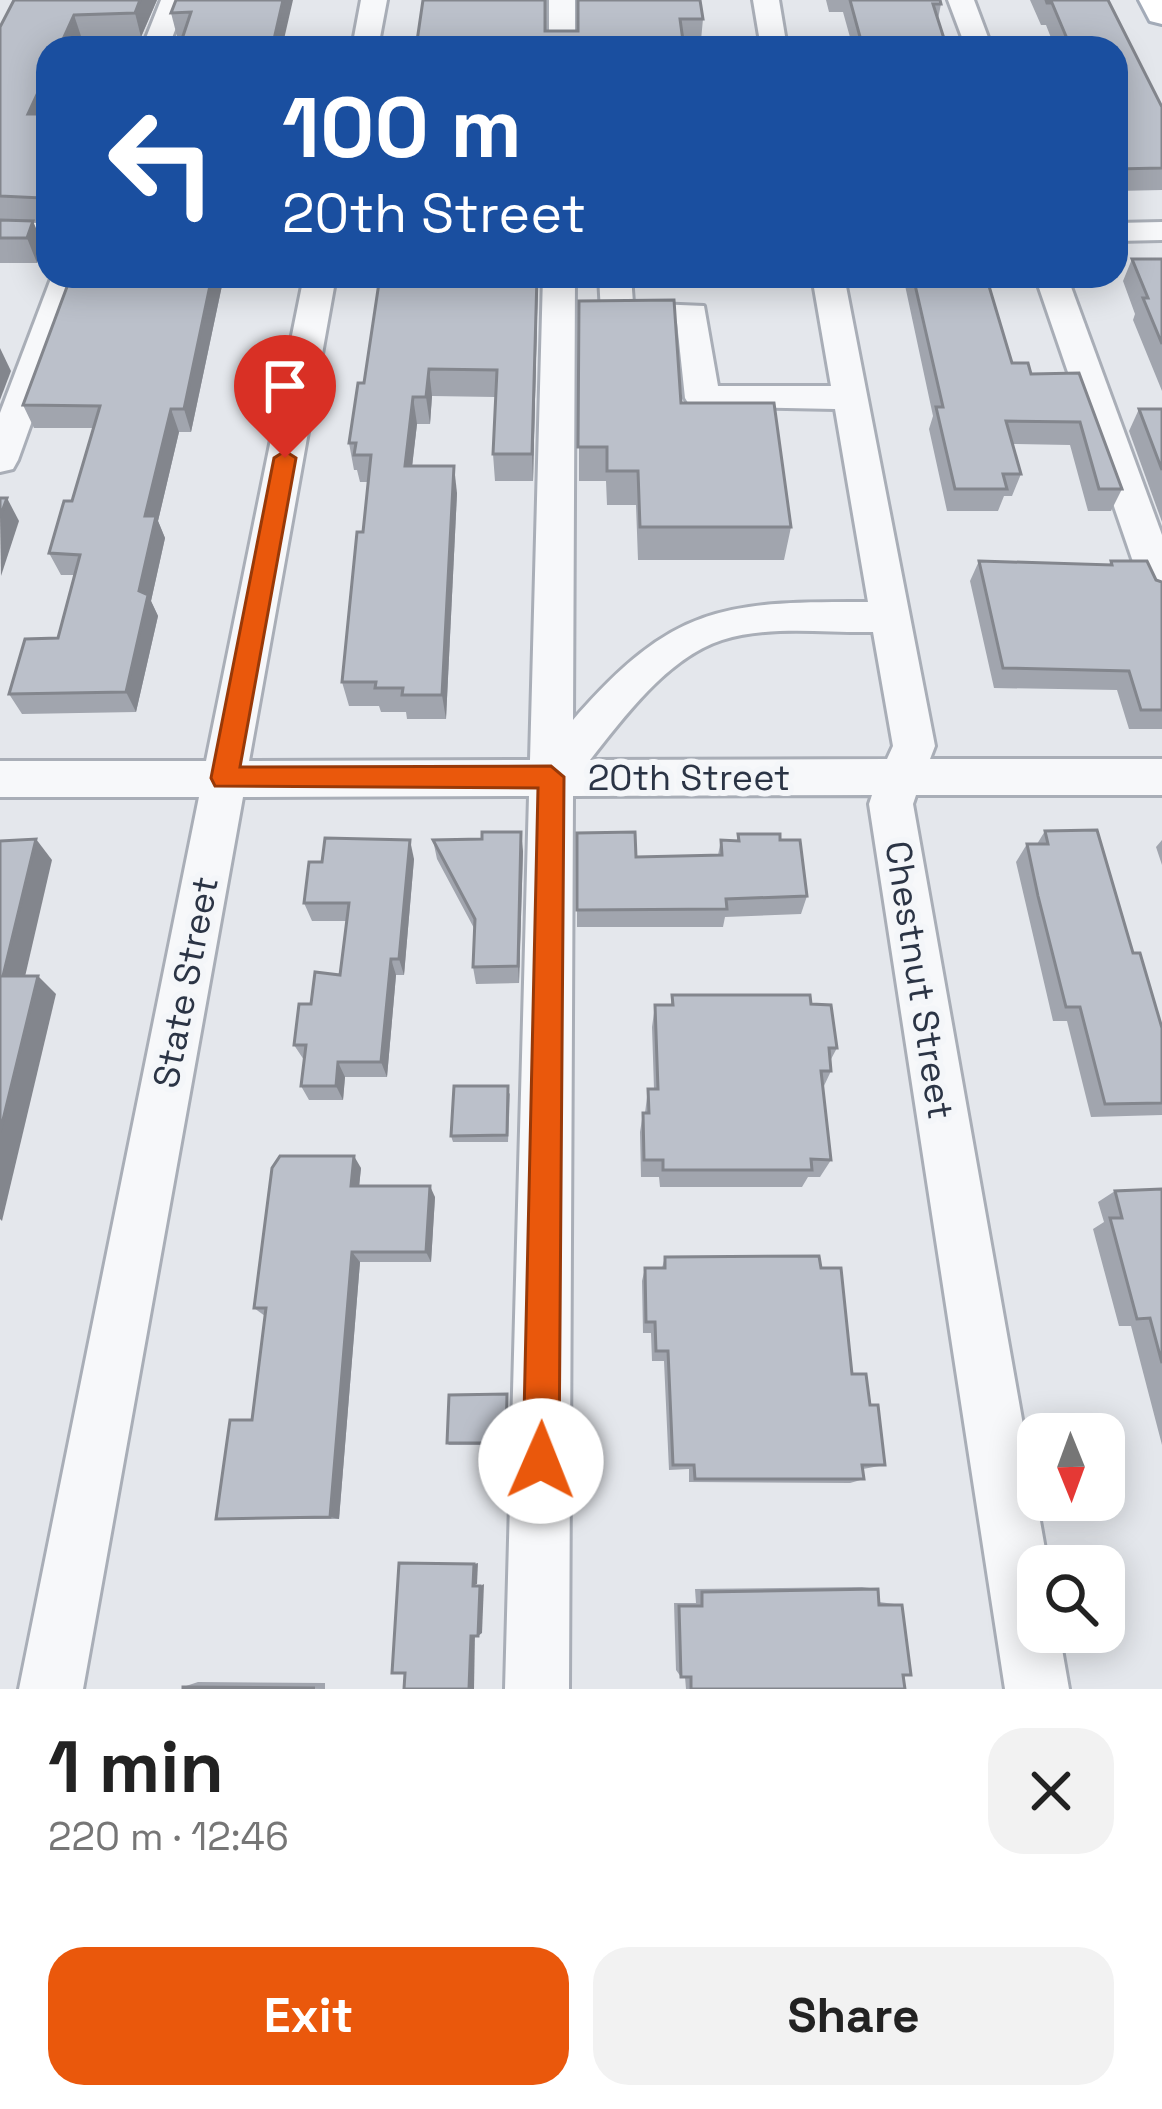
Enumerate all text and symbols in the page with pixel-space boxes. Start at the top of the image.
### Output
text: 100 m [282,74,522,182]
icon: left [84,84,240,240]
text: 20th Street [282,179,586,248]
pin [234,335,336,458]
icon: arrive [252,353,318,419]
street label: 20th Street [588,755,790,801]
street label: Chestnut Street [874,838,964,1123]
street label: State Street [143,872,229,1092]
position arrow [478,1398,604,1524]
north arrow [1017,1413,1125,1521]
map controls [1017,1413,1125,1653]
button: search [1017,1545,1125,1653]
text: 1 min [48,1721,224,1813]
button: close [988,1728,1114,1854]
text: 220 m · 12:46 [48,1812,289,1861]
button: Exit [48,1947,569,2085]
button: Share [593,1947,1114,2085]

